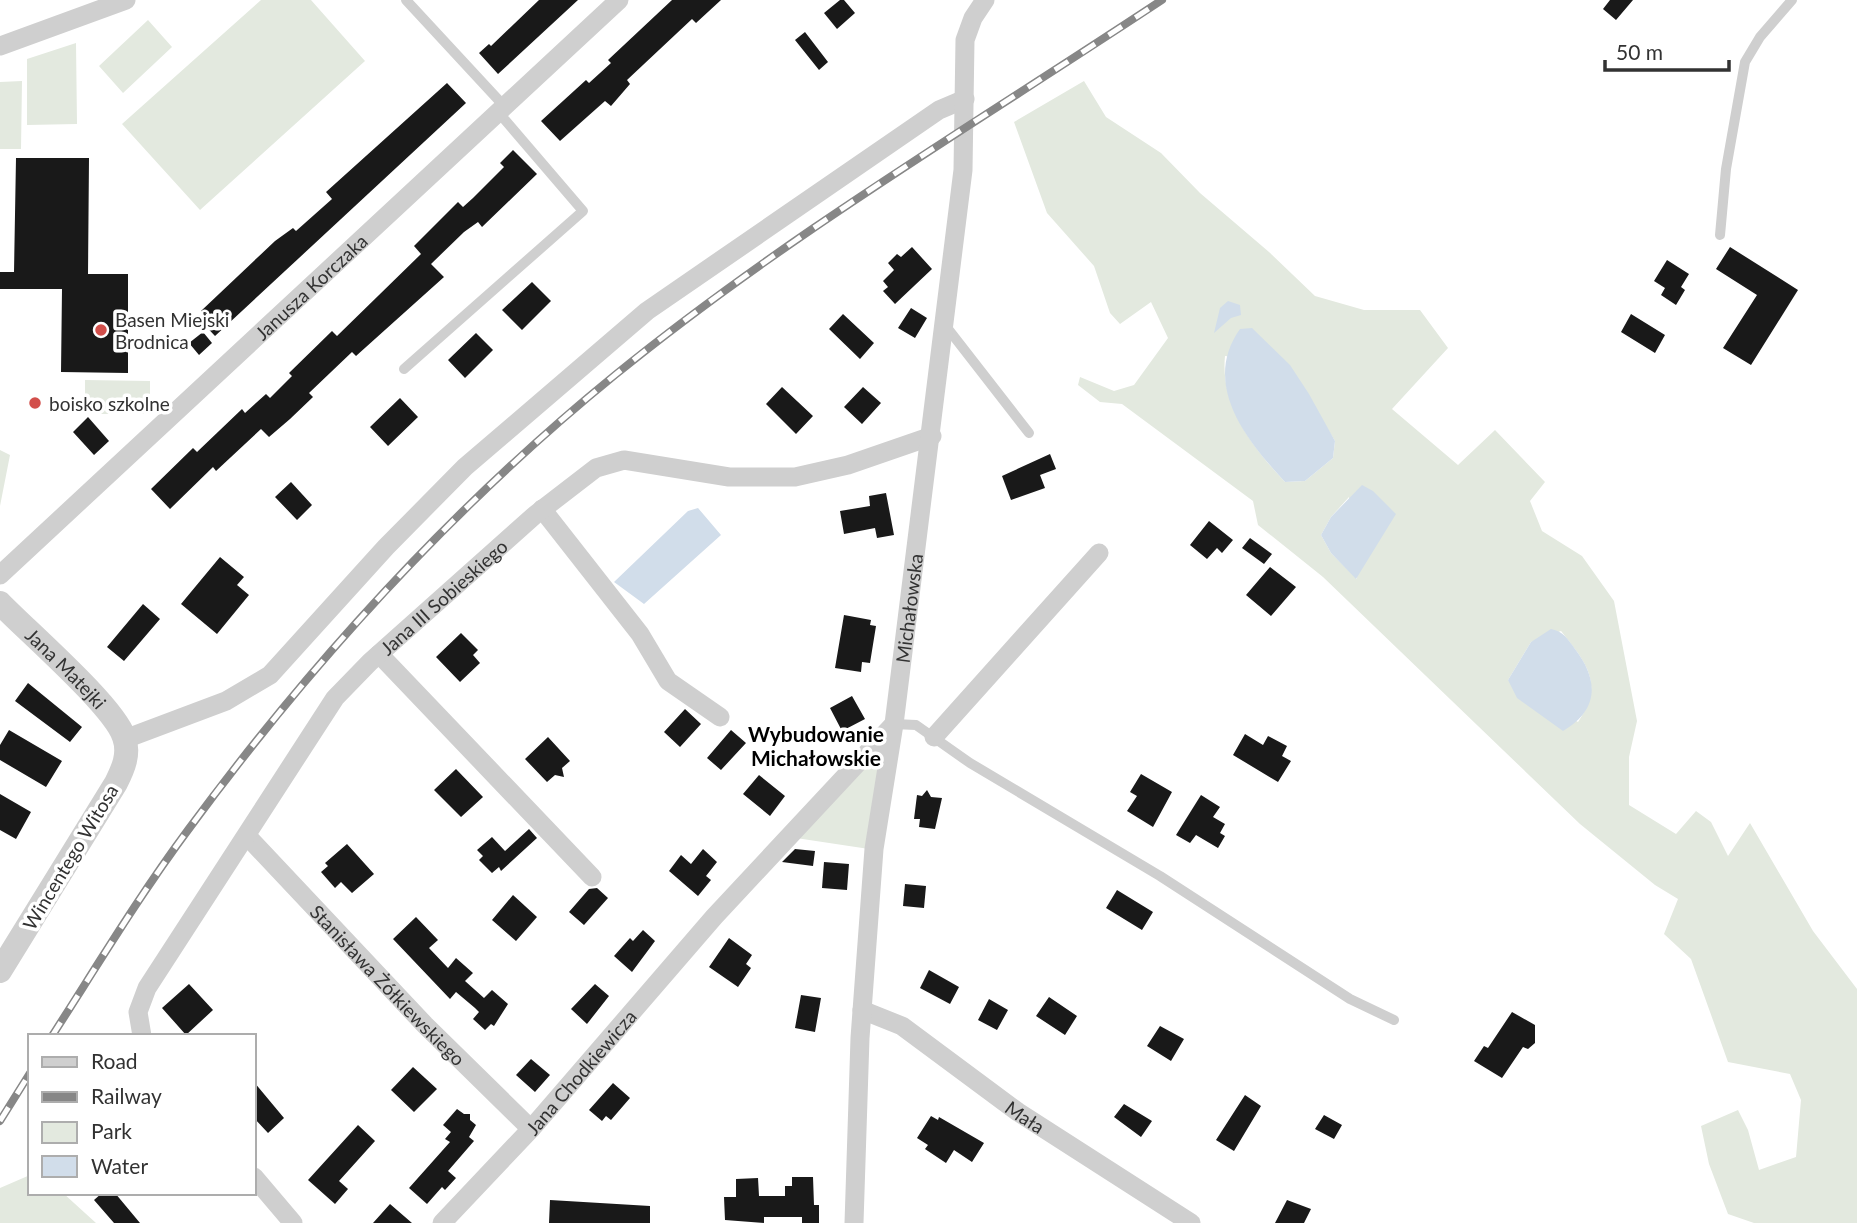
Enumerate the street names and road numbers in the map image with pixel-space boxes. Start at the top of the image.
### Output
street label: Janusza Korczaka [250,229,372,344]
street label: Jana III Sobieskiego [375,534,512,659]
street label: Michałowska [890,552,927,664]
street label: Jana Matejki [21,623,112,713]
street label: Wincentego Witosa [18,780,122,934]
street label: Stanisława Żółkiewskiego [306,900,470,1070]
street label: Jana Chodkiewicza [520,1005,641,1139]
street label: Mała [1001,1095,1049,1138]

